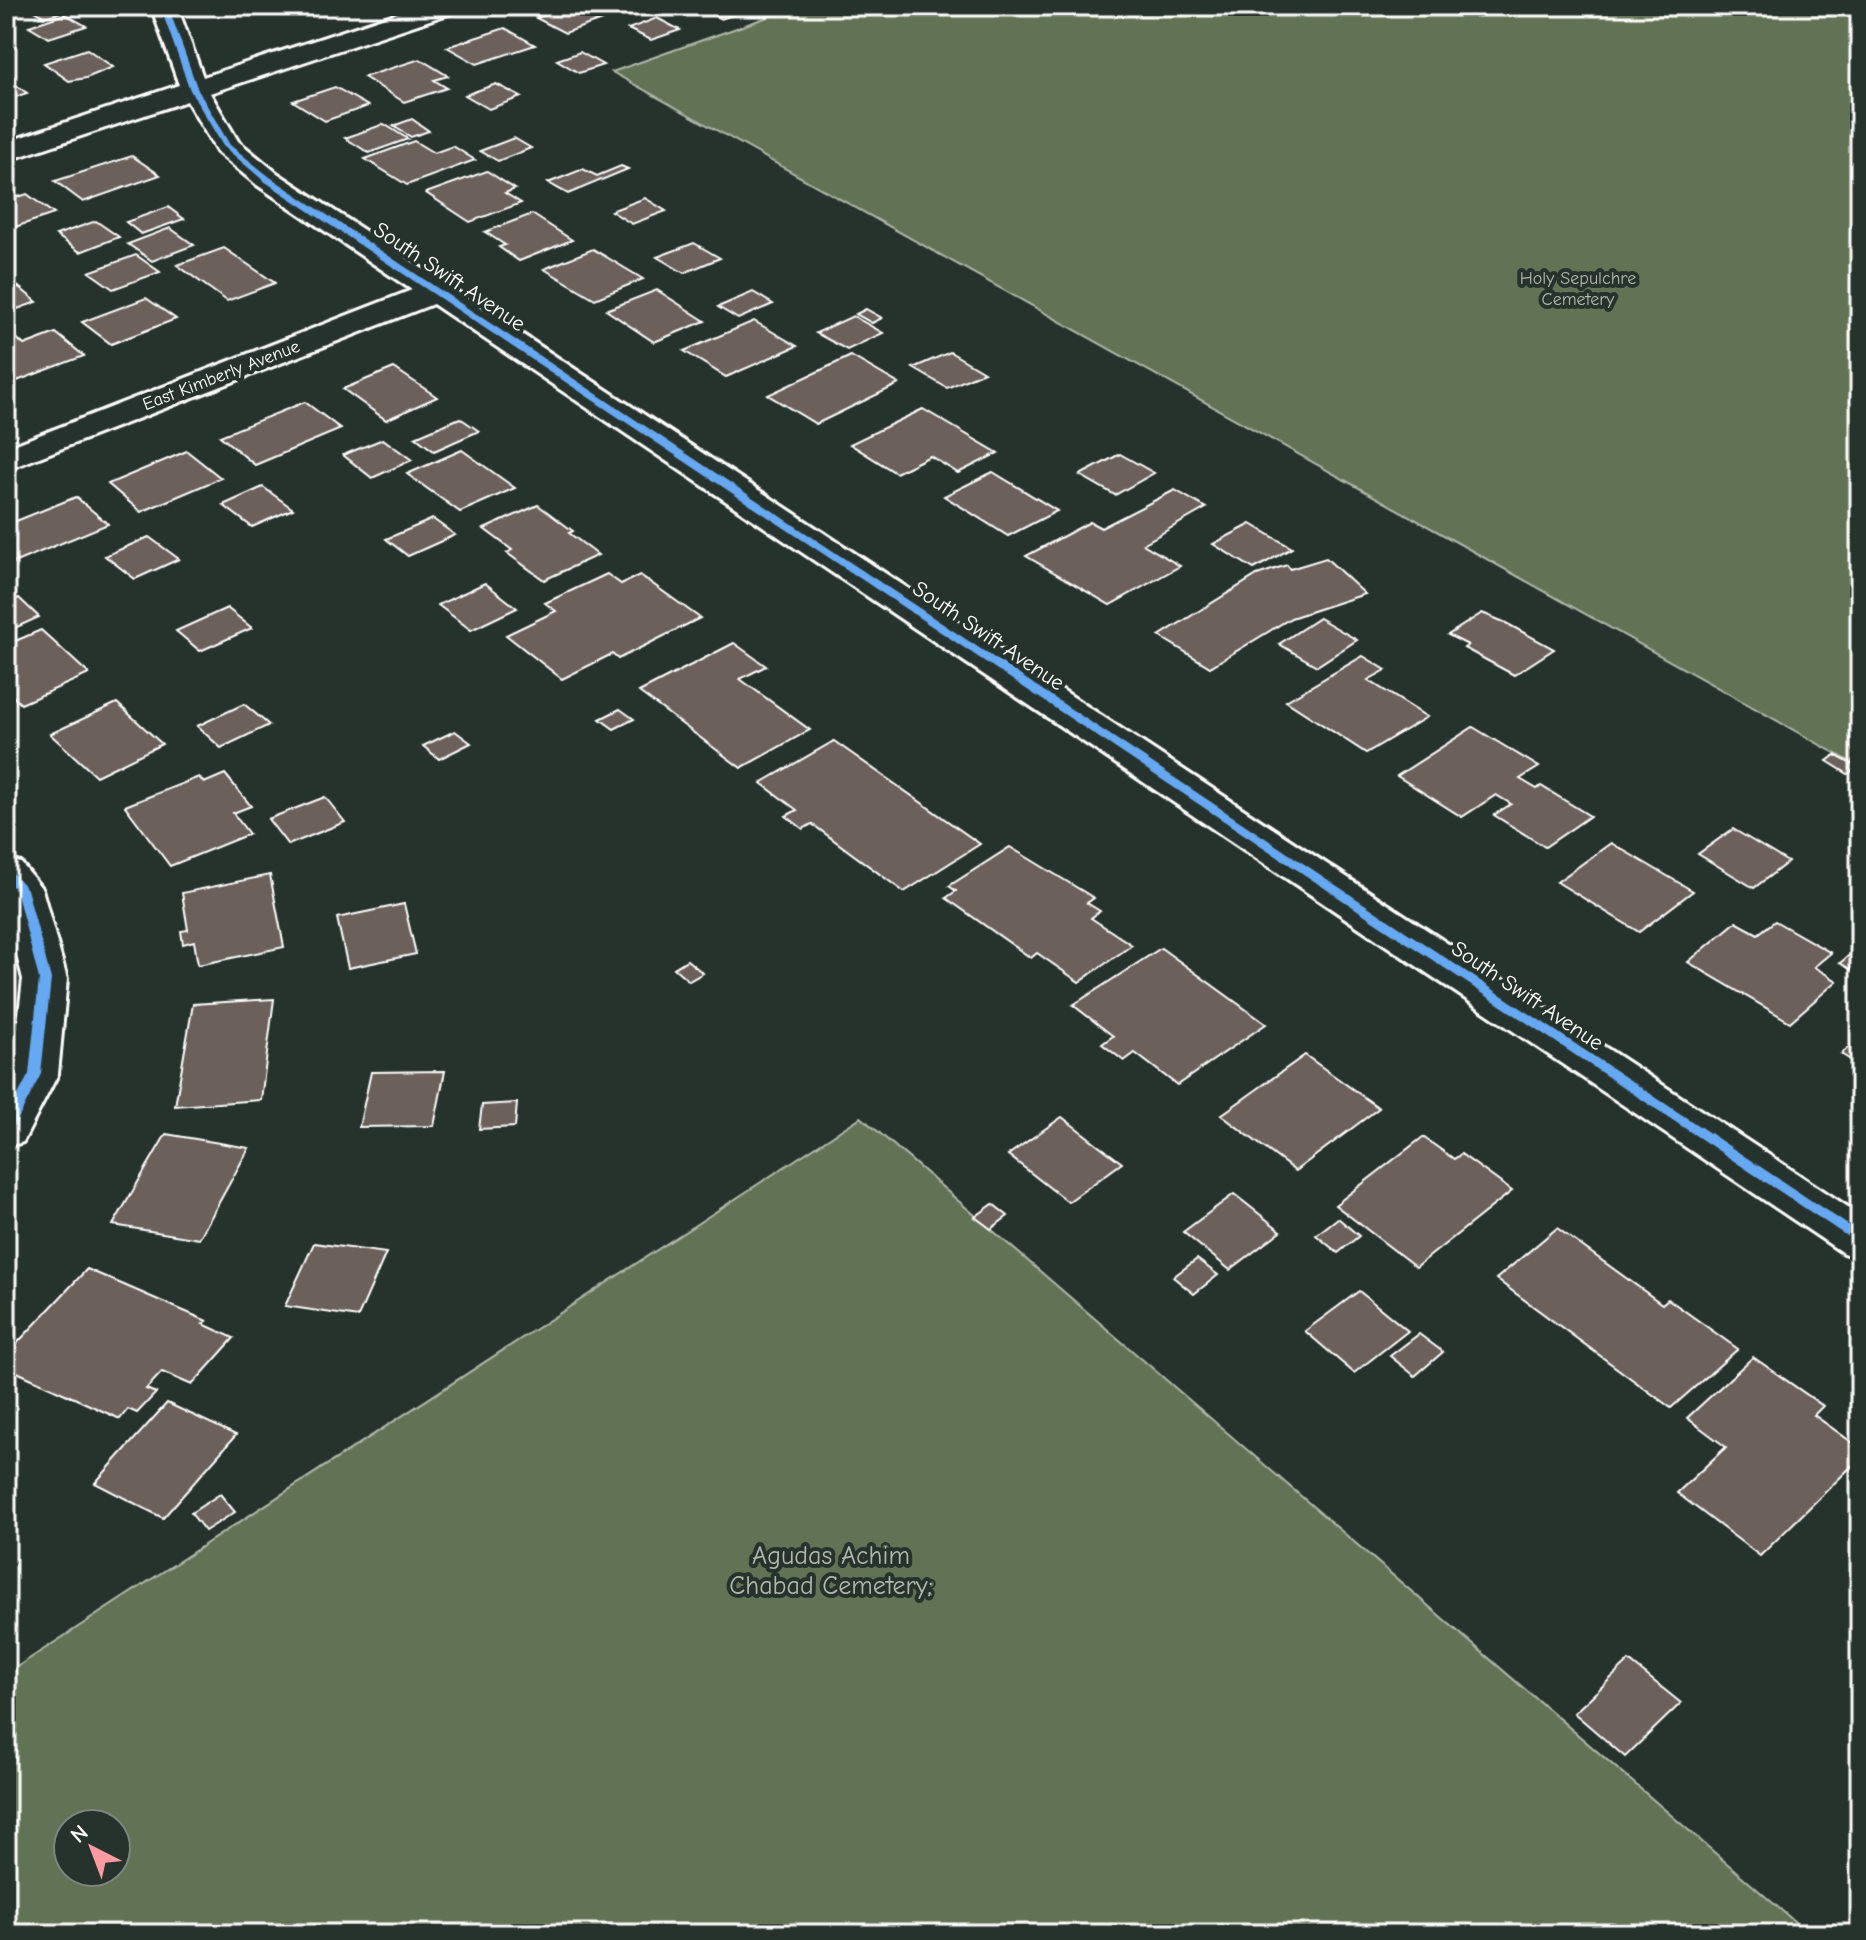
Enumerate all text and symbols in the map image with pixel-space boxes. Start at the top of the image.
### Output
street label: South Swift Avenue [369,216,530,337]
park label: Holy Sepulchre Cemetery [1520,268,1636,310]
street label: East Kimberly Avenue [140,336,303,415]
street label: South Swift Avenue [908,575,1069,696]
street label: South Swift Avenue [1447,935,1608,1056]
park label: Agudas Achim Chabad Cemetery; [729,1541,933,1601]
north arrow [52,1808,132,1888]
text: N [65,1819,93,1848]

